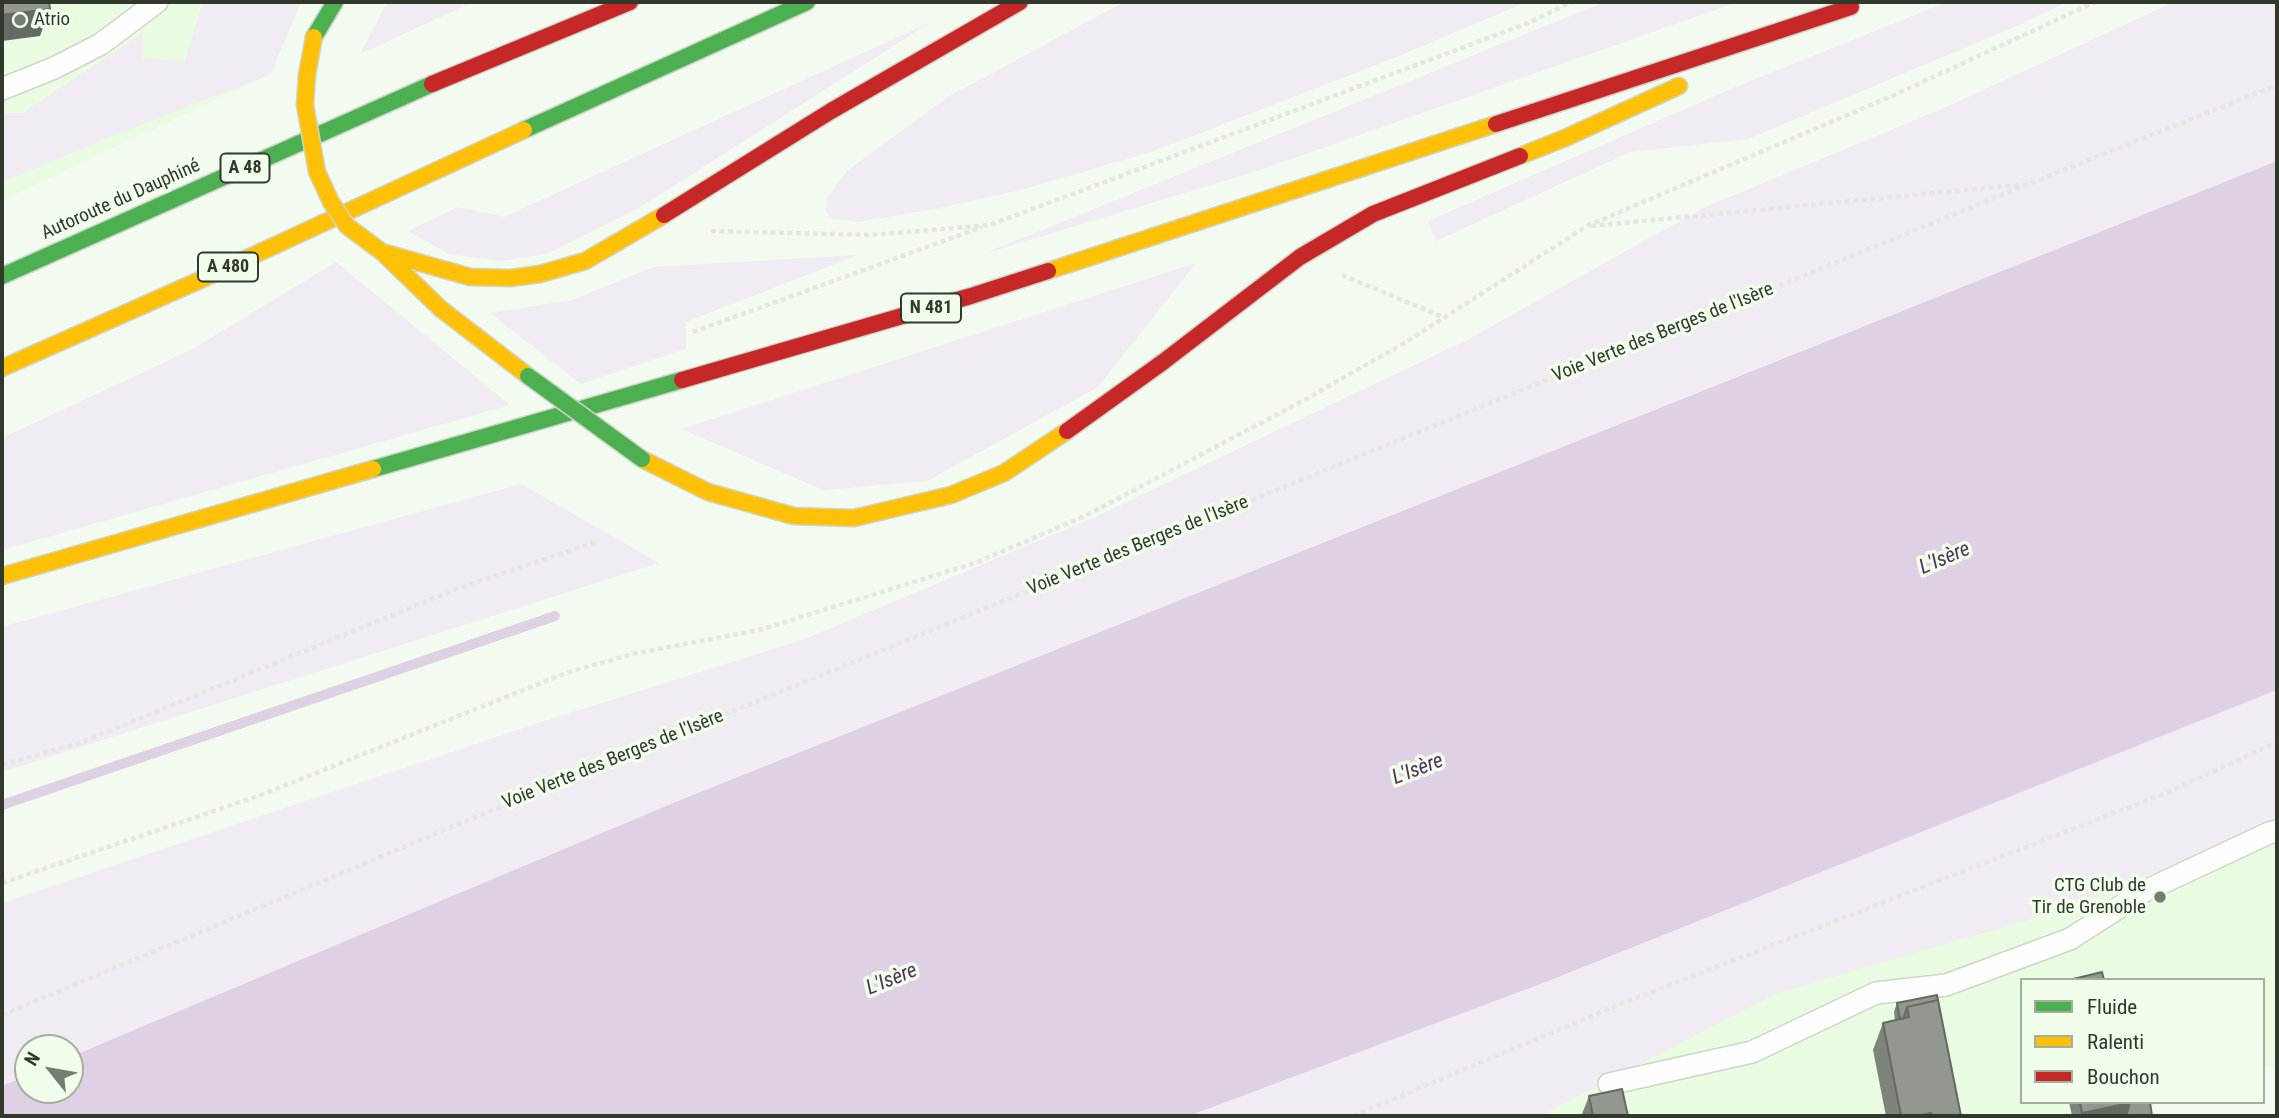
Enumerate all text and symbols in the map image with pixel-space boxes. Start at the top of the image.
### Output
place label: Atrio [34,9,70,31]
marker: Atrio [12,12,28,28]
road number: A 48 [220,154,270,182]
street label: Autoroute du Dauphiné [38,155,204,245]
road number: A 480 [198,253,258,282]
street label: Voie Verte des Berges de l'Isère [1549,278,1777,388]
road number: N 481 [901,294,961,322]
street label: Voie Verte des Berges de l'Isère [1024,491,1252,601]
water label: L'Isère [1916,537,1974,581]
street label: Voie Verte des Berges de l'Isère [499,705,727,815]
water label: L'Isère [1389,749,1447,791]
place label: CTG Club de Tir de Grenoble [2032,875,2146,919]
marker: CTG Club de Tir de Grenoble [2152,889,2168,905]
water label: L'Isère [863,958,921,1002]
legend [2020,978,2265,1104]
text: Fluide [2087,995,2137,1019]
text: Ralenti [2087,1030,2144,1054]
north arrow [14,1034,84,1104]
text: N [19,1048,45,1070]
text: Bouchon [2087,1065,2160,1089]

